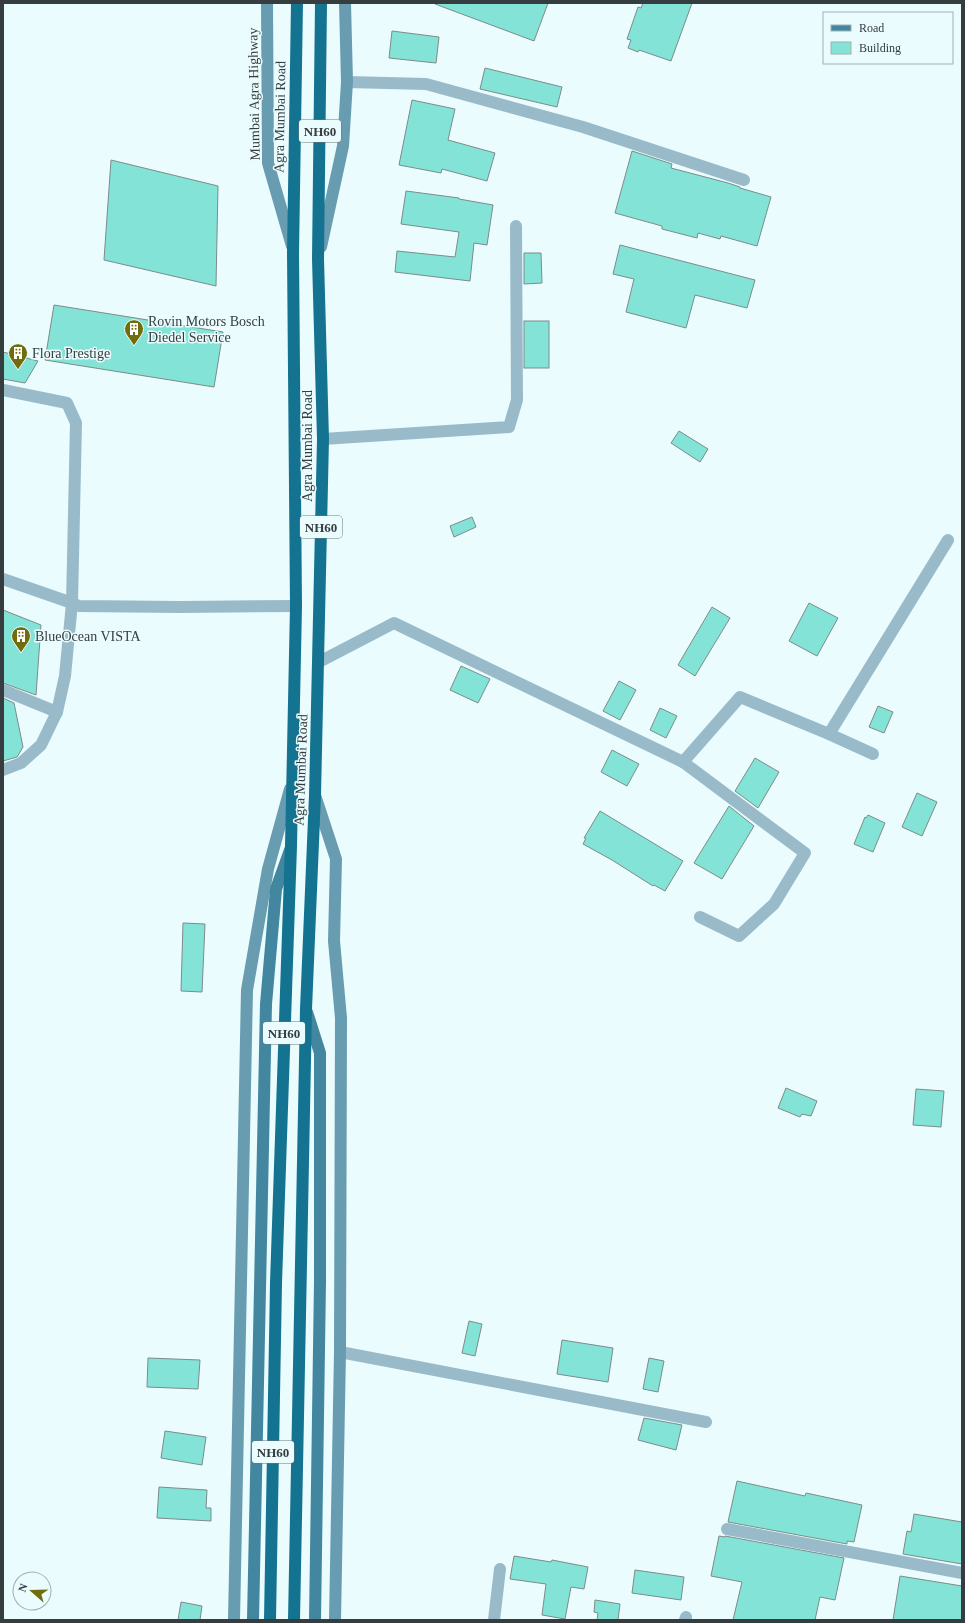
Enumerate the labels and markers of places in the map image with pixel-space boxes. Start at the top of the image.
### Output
place label: Rovin Motors Bosch Diedel Service [148,314,265,345]
building icon: Rovin Motors Bosch Diedel Service [123,318,145,346]
building icon: Flora Prestige [7,342,29,370]
place label: Flora Prestige [32,346,110,361]
building icon: BlueOcean VISTA [10,625,32,653]
place label: BlueOcean VISTA [35,629,141,644]

